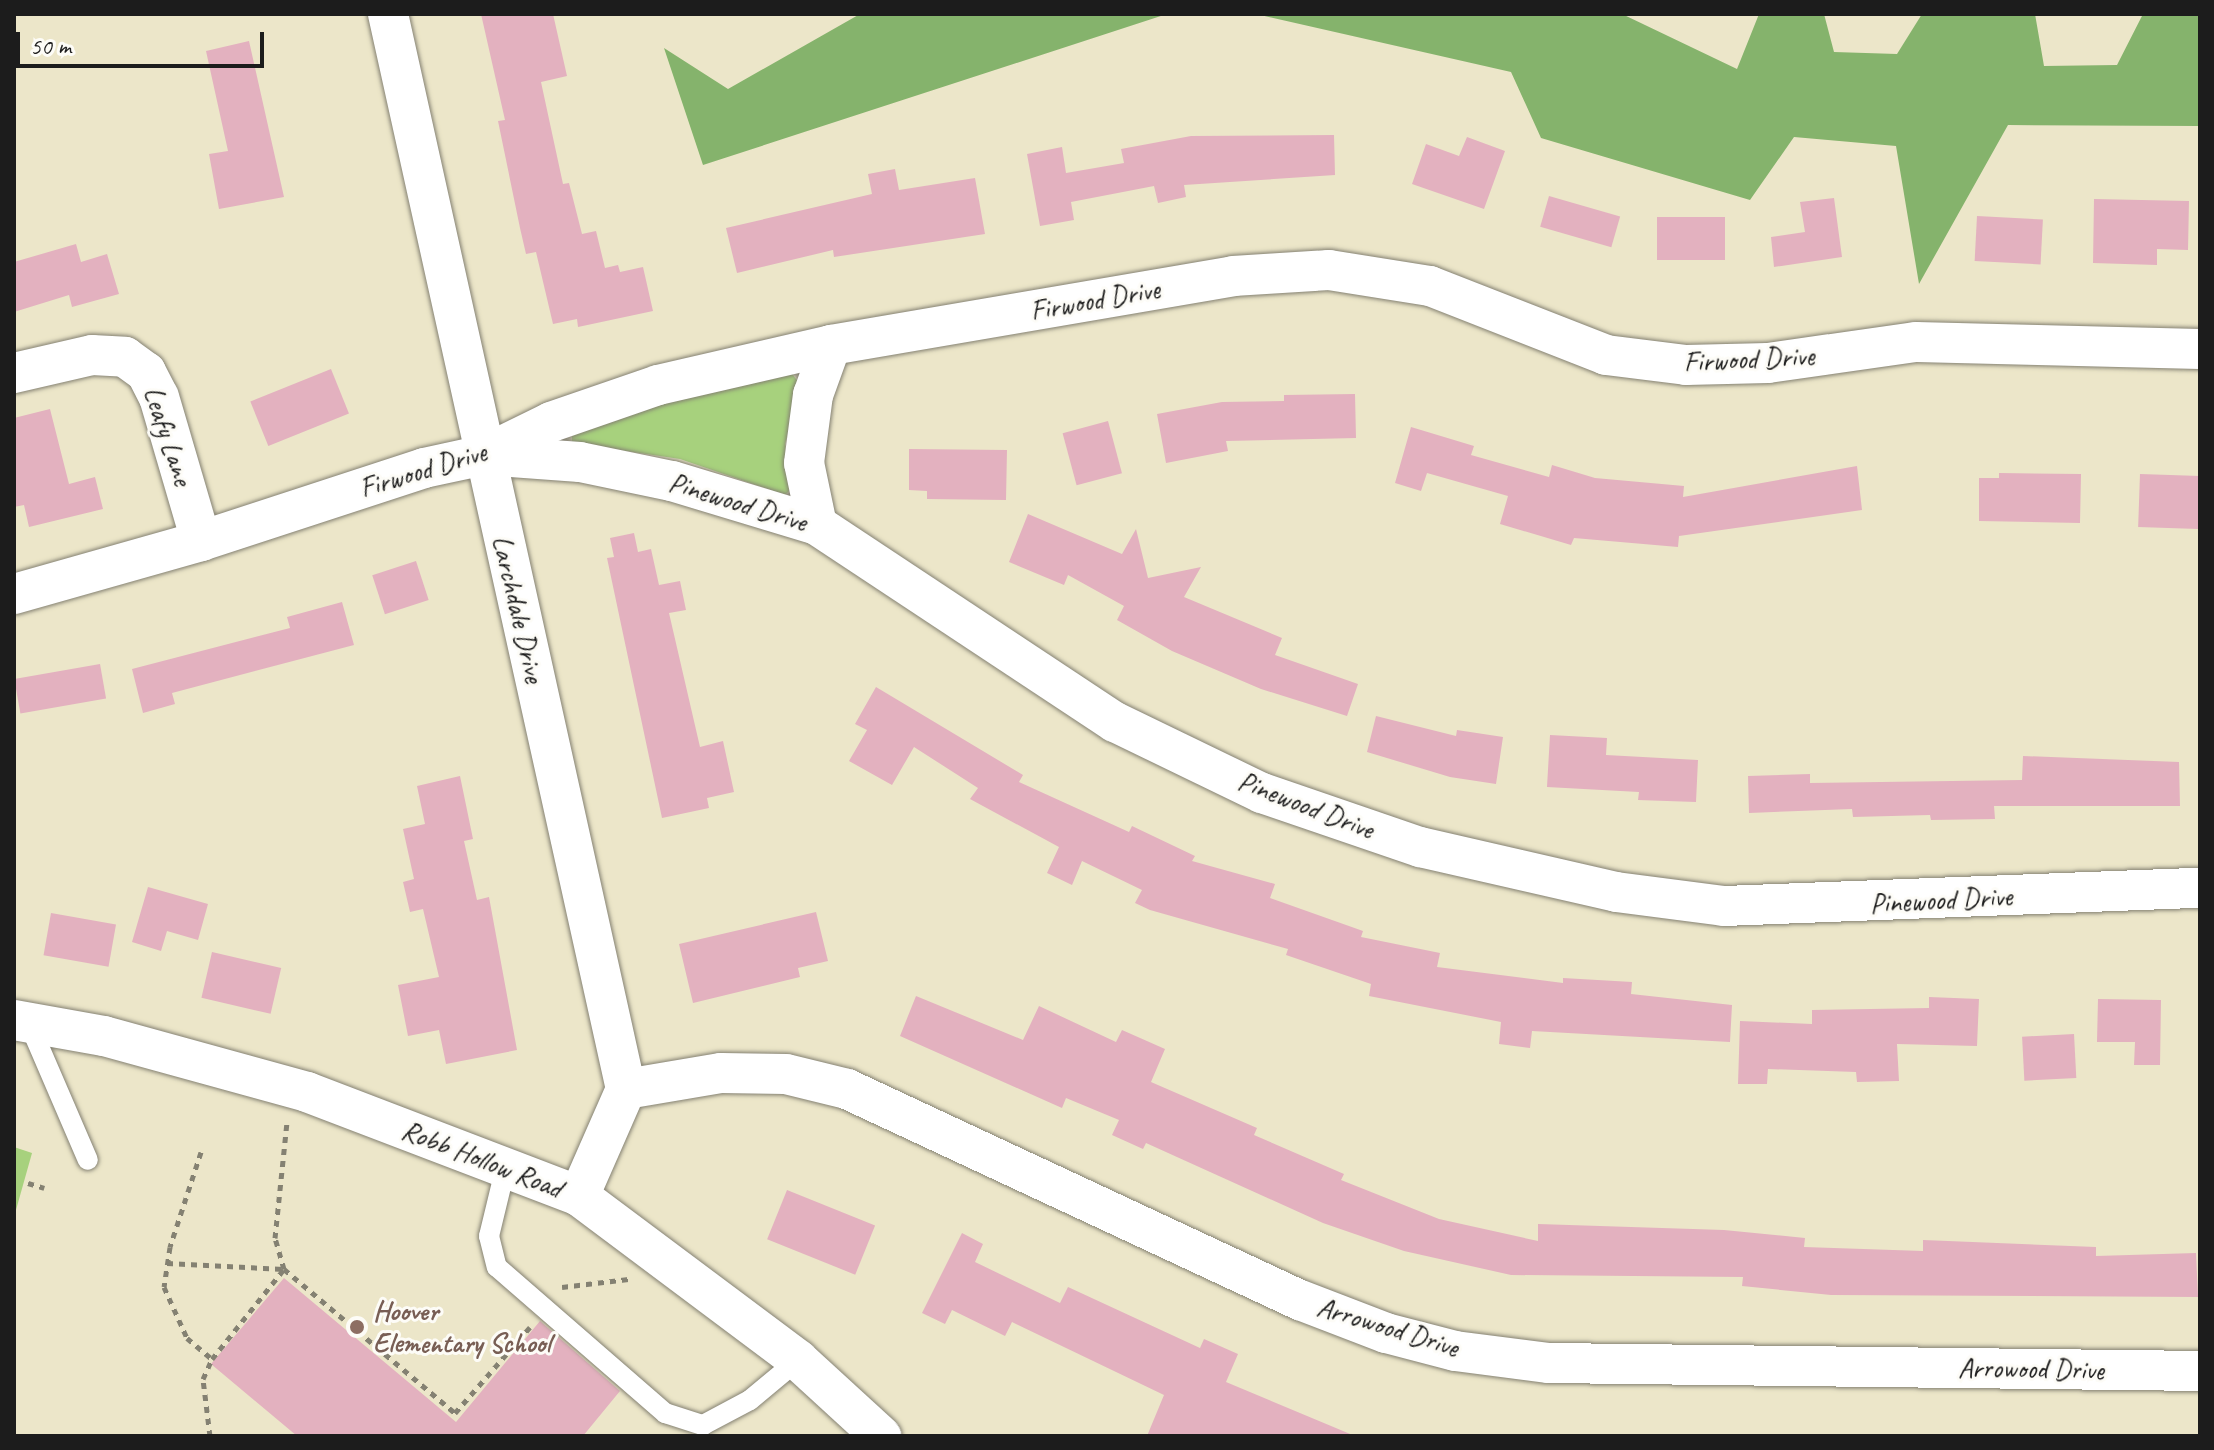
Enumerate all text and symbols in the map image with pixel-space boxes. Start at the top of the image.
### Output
scale bar [20,16,268,66]
text: 50 m [30,31,71,61]
street label: Firwood Drive [1028,272,1162,328]
street label: Firwood Drive [1683,339,1815,379]
street label: Leafy Lane [136,382,200,490]
street label: Firwood Drive [356,435,490,505]
street label: Pinewood Drive [665,465,811,539]
street label: Larchdale Drive [485,532,551,686]
street label: Pinewood Drive [1233,764,1379,846]
street label: Pinewood Drive [1869,879,2013,921]
street label: Robb Hollow Road [397,1113,567,1205]
street label: Arrowood Drive [1313,1290,1463,1364]
place label: Hoover Elementary School [373,1294,551,1360]
marker: Hoover Elementary School [348,1318,366,1336]
street label: Arrowood Drive [1958,1351,2104,1387]

